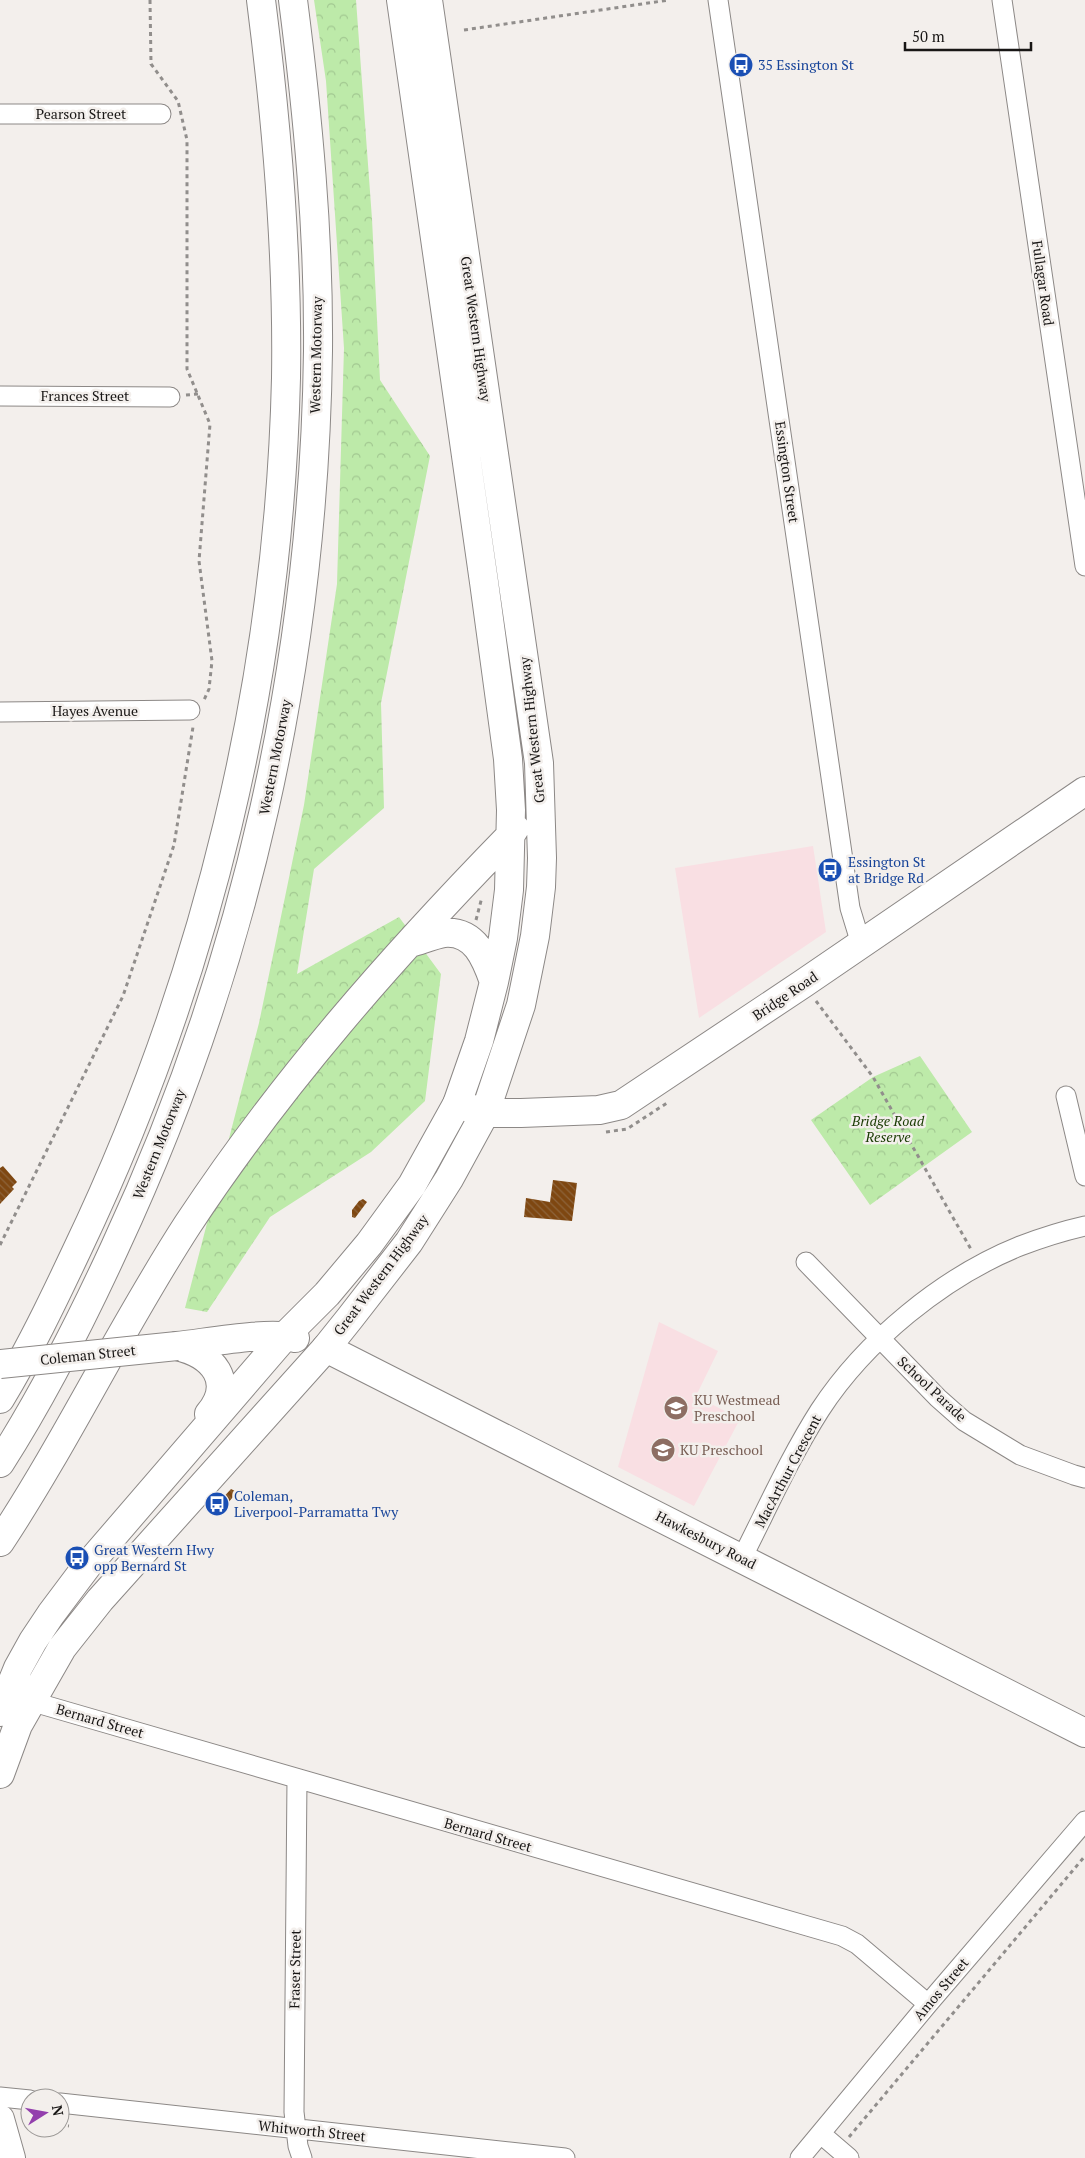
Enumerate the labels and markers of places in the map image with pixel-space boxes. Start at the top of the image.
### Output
bus stop icon: 35 Essington St [728,52,754,78]
place label: 35 Essington St [758,55,855,74]
place label: Essington St at Bridge Rd [848,852,926,887]
bus stop icon: Essington St at Bridge Rd [817,857,843,883]
place label: KU Westmead Preschool [694,1390,781,1425]
school or university icon: KU Westmead Preschool [663,1395,689,1421]
school or university icon: KU Preschool [650,1437,676,1463]
place label: KU Preschool [680,1440,763,1459]
place label: Coleman, Liverpool-Parramatta Twy [234,1486,399,1521]
bus stop icon: Coleman, Liverpool-Parramatta Twy [204,1491,230,1517]
place label: Great Western Hwy opp Bernard St [94,1540,215,1575]
bus stop icon: Great Western Hwy opp Bernard St [64,1545,90,1571]

